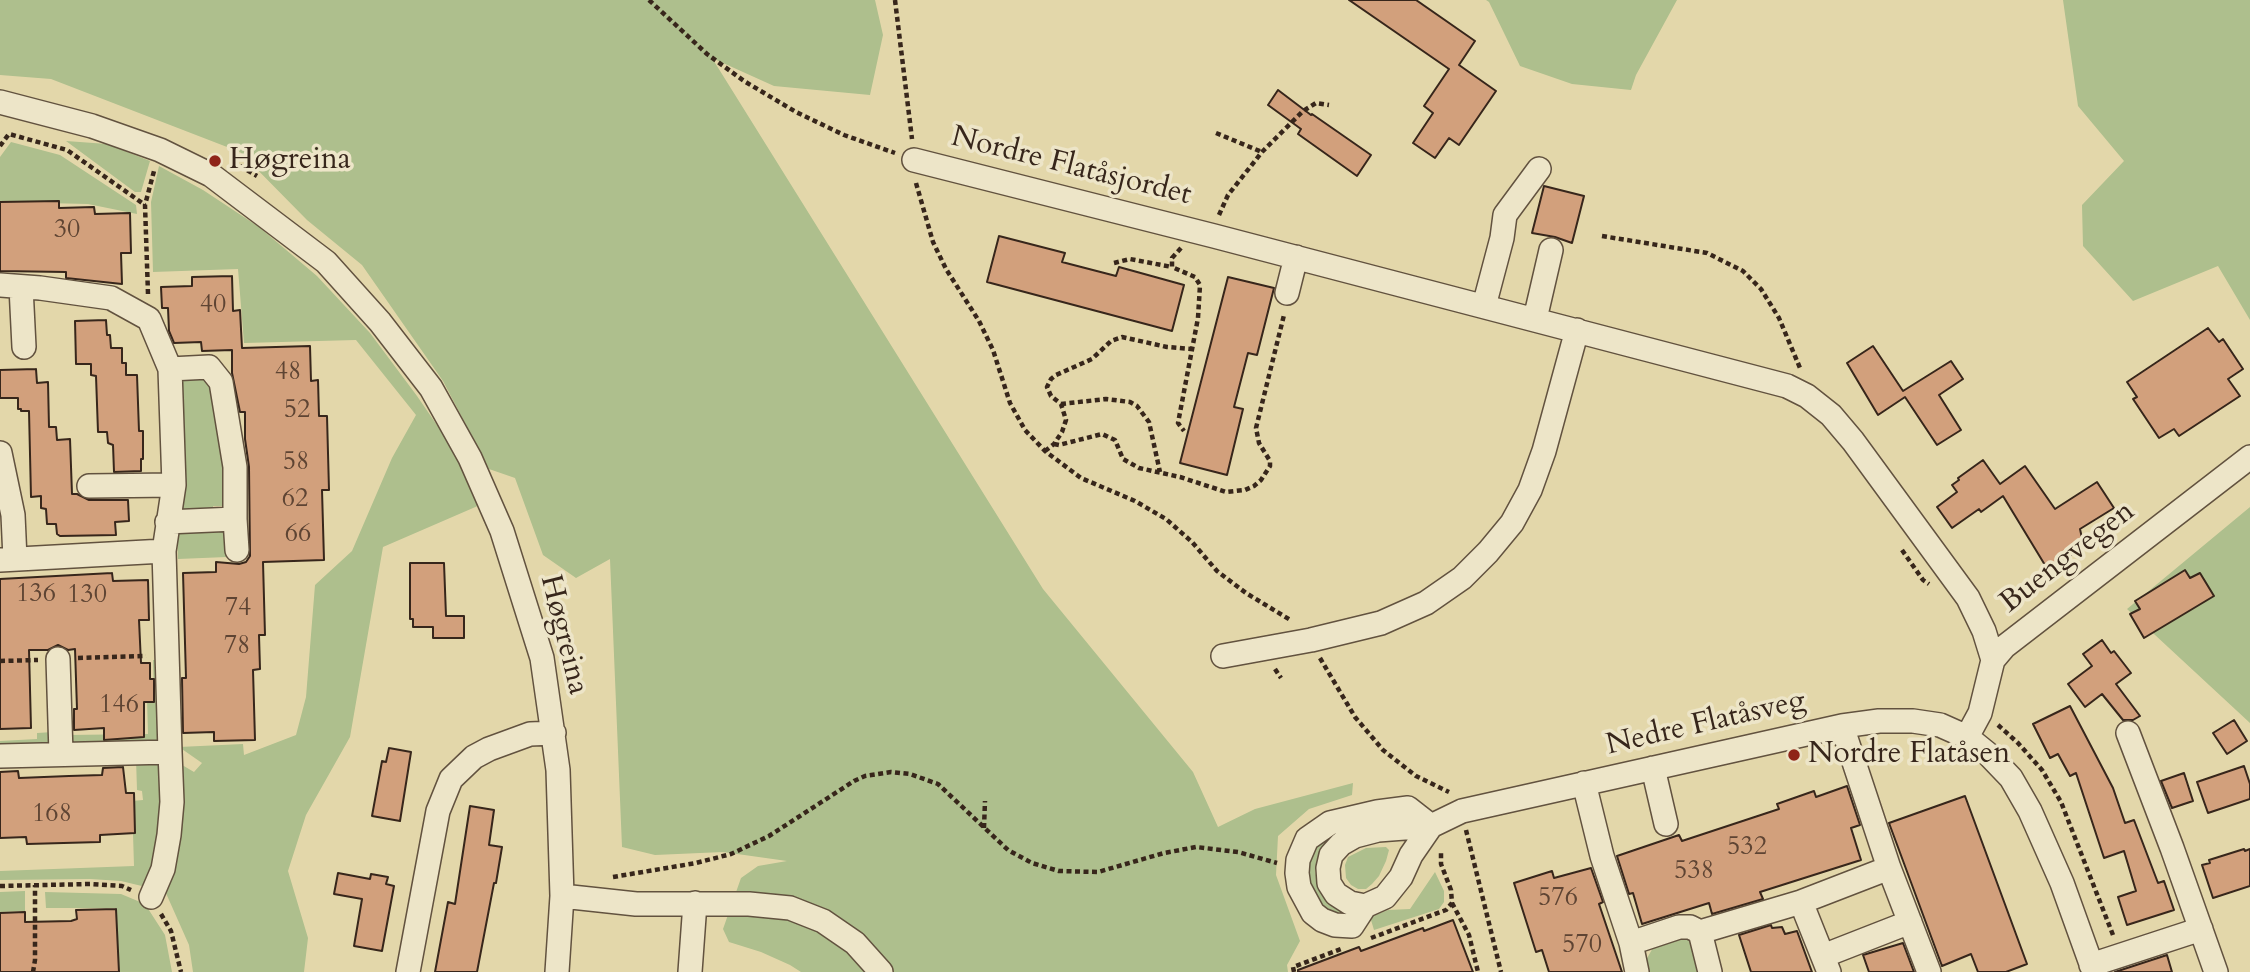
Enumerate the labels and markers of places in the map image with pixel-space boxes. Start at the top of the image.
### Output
place label: Høgreina [229,143,351,179]
marker: Høgreina [207,153,223,169]
place label: Nordre Flatåsen [1808,737,2010,773]
marker: Nordre Flatåsen [1786,747,1802,763]

